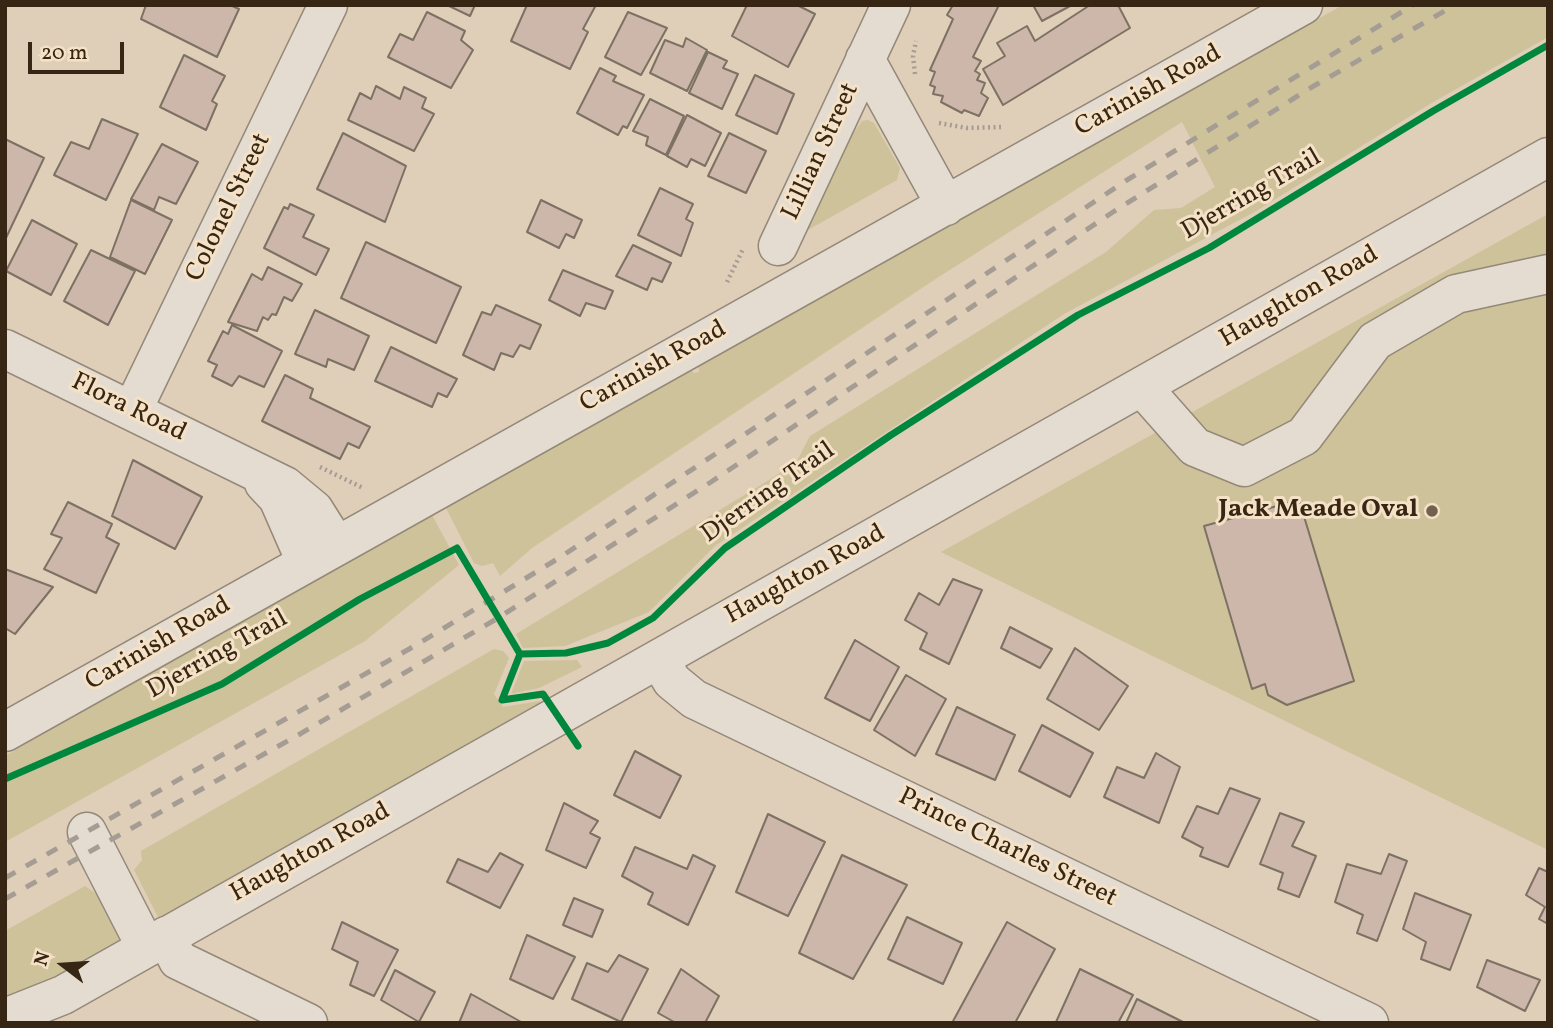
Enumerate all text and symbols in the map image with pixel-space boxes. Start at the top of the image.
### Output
scale bar [32,28,128,72]
text: 20 m [41,39,87,68]
street label: Carinish Road [1070,39,1228,145]
street label: Lillian Street [777,79,867,225]
street label: Colonel Street [181,129,279,287]
street label: Djerring Trail [1177,144,1327,248]
street label: Haughton Road [1215,240,1385,356]
street label: Carinish Road [575,315,733,421]
street label: Flora Road [65,368,191,450]
street label: Djerring Trail [696,437,842,551]
place label: Jack Meade Oval [1218,495,1418,527]
marker: Jack Meade Oval [1424,503,1440,519]
street label: Haughton Road [721,519,891,633]
street label: Carinish Road [81,591,237,699]
street label: Djerring Trail [142,605,294,707]
street label: Prince Charles Street [893,783,1121,915]
street label: Haughton Road [226,797,396,911]
north arrow [28,930,98,1000]
text: N [28,948,57,969]

